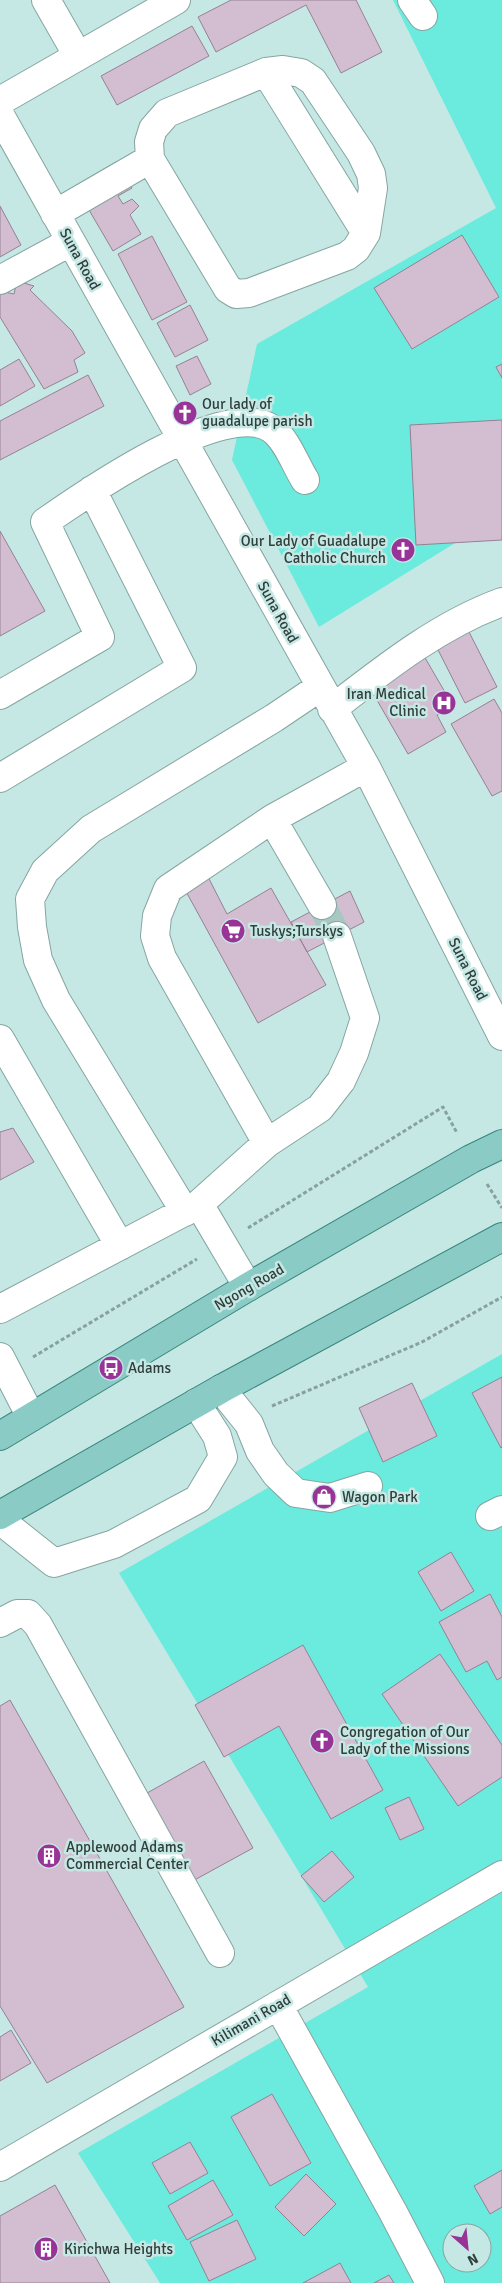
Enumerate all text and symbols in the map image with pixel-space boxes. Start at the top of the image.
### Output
street label: Suna Road [56,225,104,293]
place label: Our lady of guadalupe parish [202,395,313,430]
church icon: Our lady of guadalupe parish [172,400,198,426]
place label: Our Lady of Guadalupe Catholic Church [241,532,386,567]
church icon: Our Lady of Guadalupe Catholic Church [390,537,416,563]
street label: Suna Road [254,578,302,646]
place label: Iran Medical Clinic [346,685,426,720]
hospital icon: Iran Medical Clinic [431,690,457,716]
supermarket icon: Tuskys;Turskys [220,918,246,944]
place label: Tuskys;Turskys [250,922,343,940]
street label: Suna Road [445,935,491,1003]
street label: Ngong Road [211,1260,287,1314]
bus stop icon: Adams [98,1355,124,1381]
place label: Adams [128,1359,172,1377]
shop icon: Wagon Park [311,1484,337,1510]
place label: Wagon Park [342,1488,418,1506]
place label: Congregation of Our Lady of the Missions [340,1723,470,1758]
church icon: Congregation of Our Lady of the Missions [309,1728,335,1754]
place label: Applewood Adams Commercial Center [66,1838,189,1873]
building icon: Applewood Adams Commercial Center [36,1843,62,1869]
street label: Kilimani Road [208,1990,294,2050]
north arrow [442,2223,492,2273]
building icon: Kirichwa Heights [33,2236,59,2262]
place label: Kirichwa Heights [64,2240,173,2258]
text: N [464,2249,481,2269]

